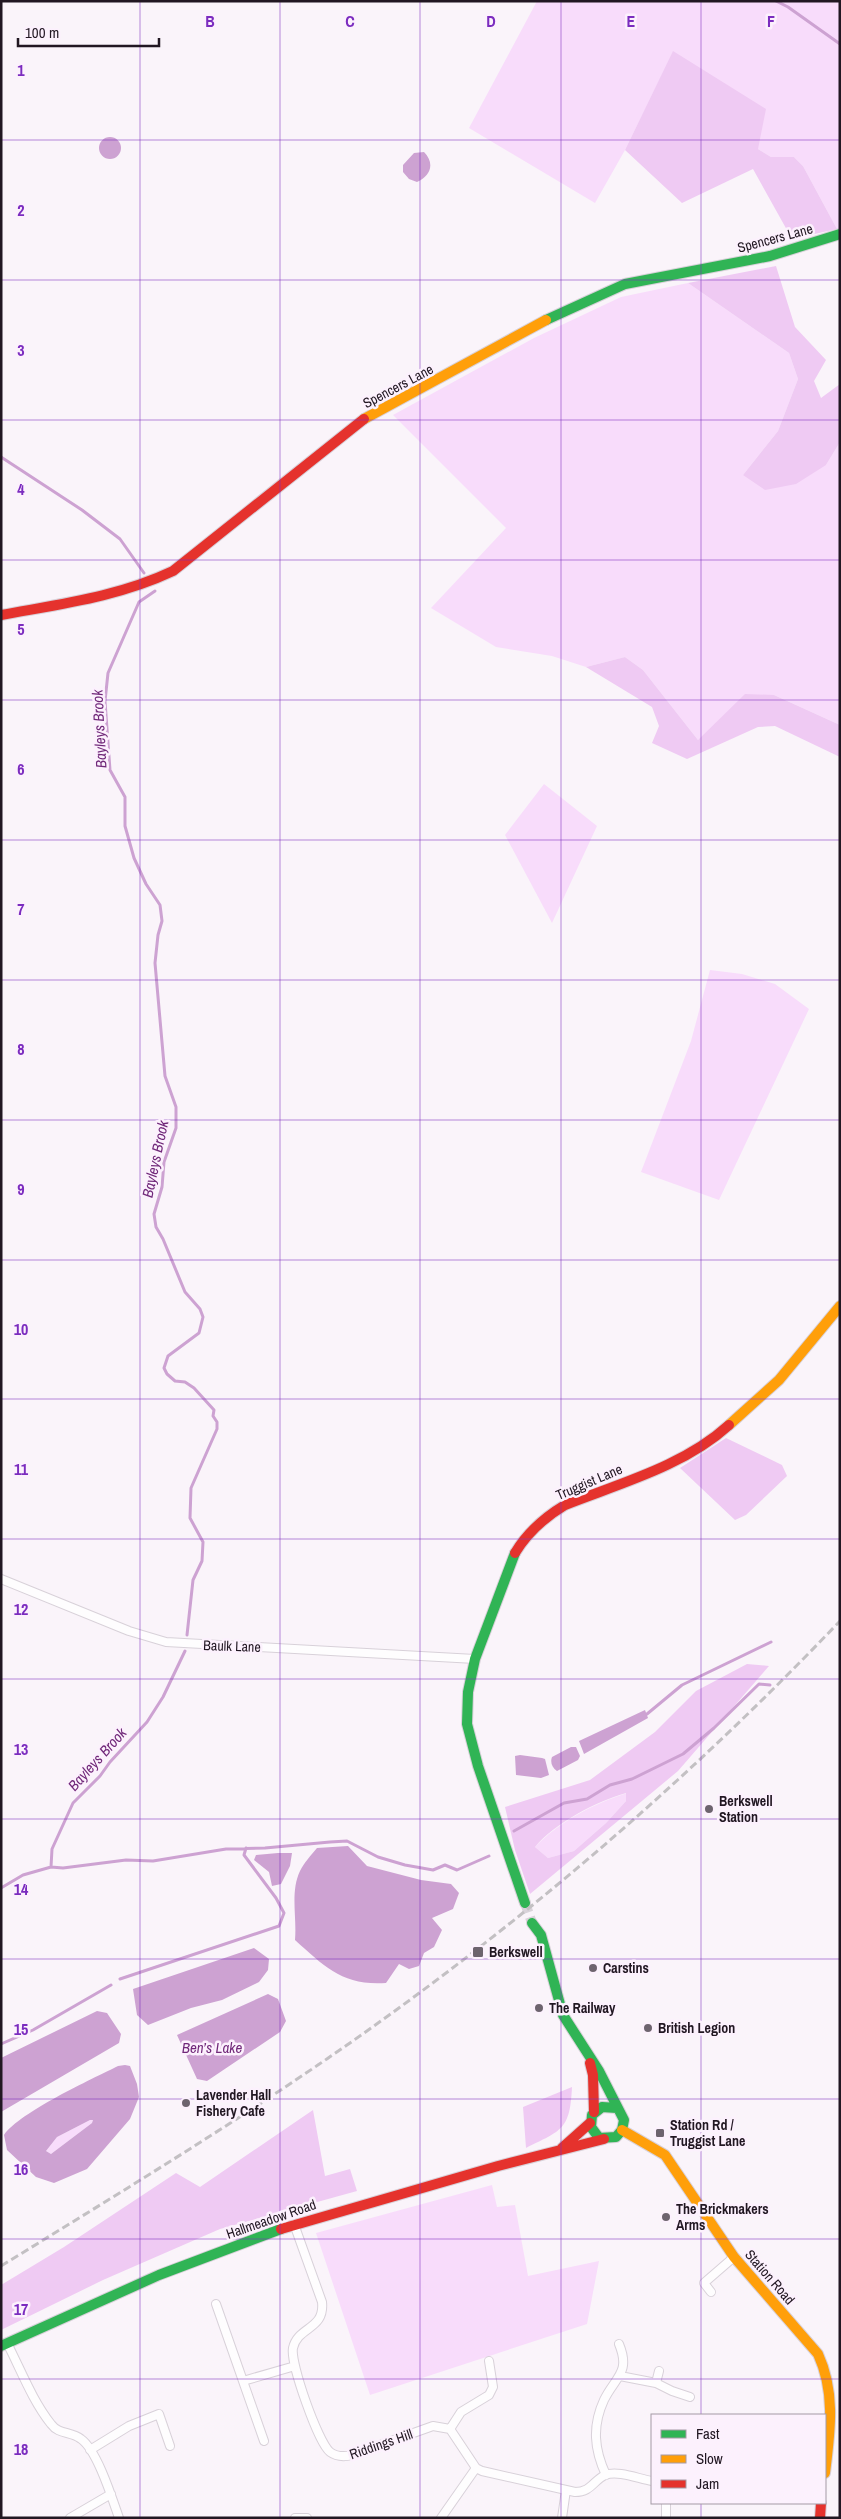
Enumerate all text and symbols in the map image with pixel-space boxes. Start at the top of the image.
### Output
text: B [205,10,215,32]
text: C [345,10,355,32]
text: D [486,10,496,32]
text: E [627,10,636,32]
text: F [767,10,775,32]
scale bar [18,15,159,47]
text: 100 m [25,22,59,43]
text: 1 [17,59,25,81]
text: 2 [17,199,25,221]
street label: Spencers Lane [735,219,815,257]
text: 3 [17,339,25,361]
street label: Spencers Lane [360,360,436,412]
text: 4 [17,478,25,500]
text: 5 [17,618,25,640]
water label: Bayleys Brook [86,688,112,769]
text: 6 [17,758,25,780]
text: 7 [17,898,25,920]
text: 8 [17,1038,25,1060]
water label: Bayleys Brook [137,1118,174,1200]
text: 9 [17,1178,25,1200]
text: 10 [14,1318,28,1340]
text: 11 [14,1458,29,1480]
street label: Truggist Lane [553,1460,625,1504]
text: 12 [14,1598,28,1620]
street label: Baulk Lane [203,1636,261,1656]
water label: Bayleys Brook [63,1722,132,1795]
text: 13 [14,1738,28,1760]
place label: Berkswell Station [719,1792,773,1826]
marker: Berkswell Station [703,1803,715,1815]
text: 14 [14,1878,29,1900]
place label: Berkswell [489,1943,543,1961]
marker: Berkswell [471,1945,485,1959]
place label: Carstins [603,1959,649,1977]
marker: Carstins [587,1962,599,1974]
place label: The Railway [549,1999,616,2017]
marker: The Railway [533,2002,545,2014]
text: 15 [14,2018,28,2040]
place label: British Legion [658,2019,735,2037]
marker: British Legion [642,2022,654,2034]
water label: Ben’s Lake [182,2037,242,2058]
place label: Lavender Hall Fishery Cafe [196,2086,271,2120]
marker: Lavender Hall Fishery Cafe [180,2097,192,2109]
place label: Station Rd / Truggist Lane [670,2116,745,2150]
marker: Station Rd / Truggist Lane [654,2127,666,2139]
text: 16 [14,2158,28,2180]
street label: Hallmeadow Road [224,2195,318,2243]
place label: The Brickmakers Arms [676,2200,769,2234]
marker: The Brickmakers Arms [660,2211,672,2223]
street label: Station Road [741,2246,799,2308]
text: 17 [14,2298,28,2320]
legend [651,2414,826,2504]
text: Fast [696,2423,720,2444]
street label: Riddings Hill [347,2425,415,2463]
text: 18 [14,2438,28,2460]
text: Slow [696,2448,723,2469]
text: Jam [696,2473,719,2494]

